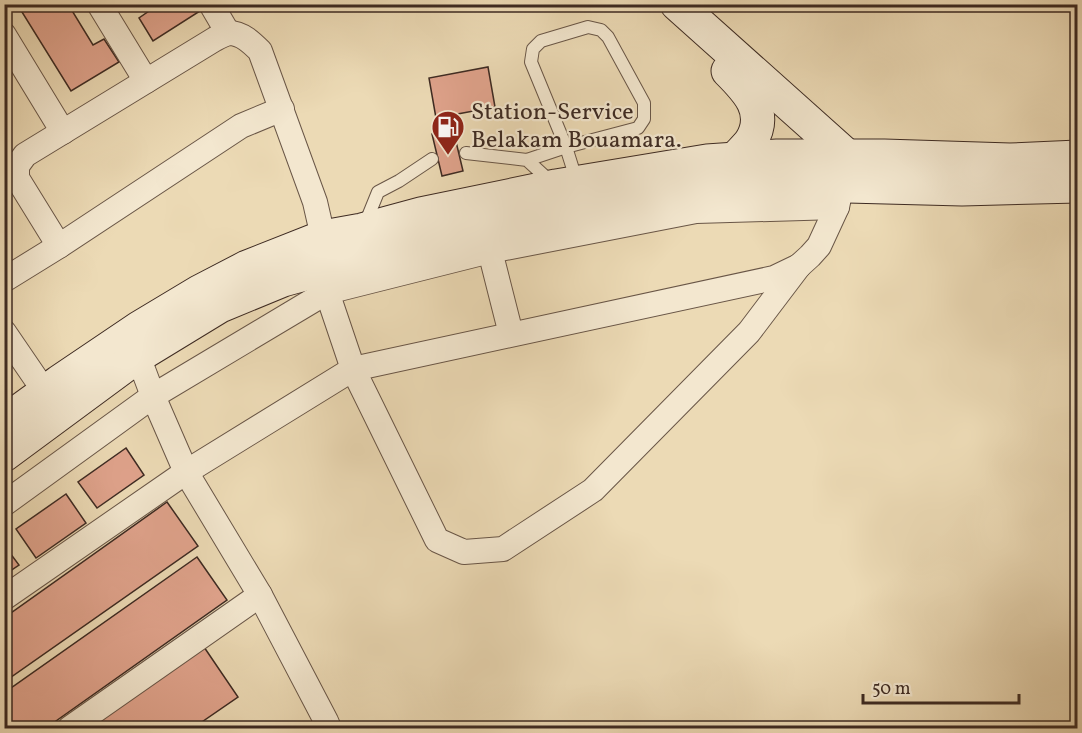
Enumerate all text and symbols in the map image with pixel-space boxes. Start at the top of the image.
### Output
place label: Station-Service Belakam Bouamara. [471,96,682,158]
fuel station icon: Station-Service Belakam Bouamara. [430,109,466,156]
scale bar [863,667,1019,705]
text: 50 m [872,677,911,702]

